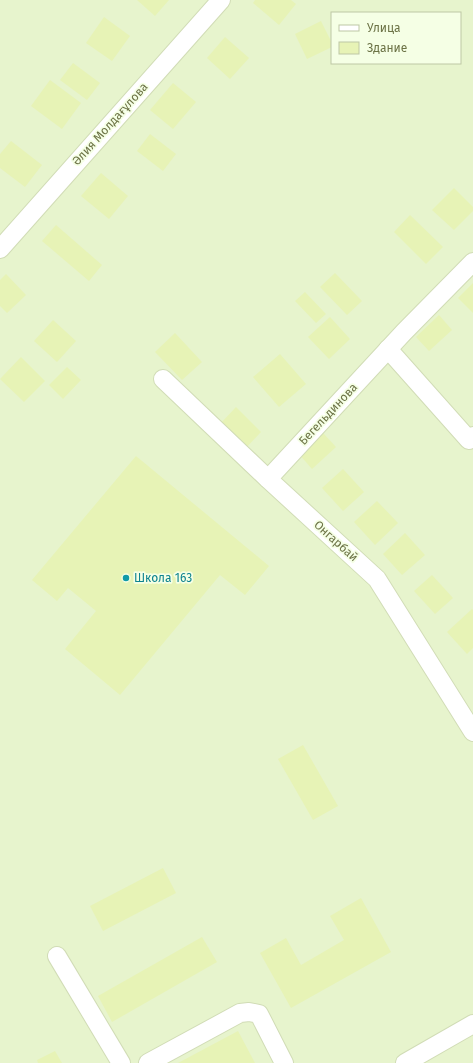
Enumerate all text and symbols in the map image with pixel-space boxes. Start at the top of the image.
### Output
legend [331,12,461,64]
text: Улица [367,21,401,35]
text: Здание [367,41,407,55]
street label: Әлия Молдағұлова [69,80,151,168]
street label: Бегельдинова [296,380,360,448]
street label: Онгарбай [311,518,361,564]
place label: Школа 163 [134,571,192,585]
marker: Школа 163 [121,573,131,583]

